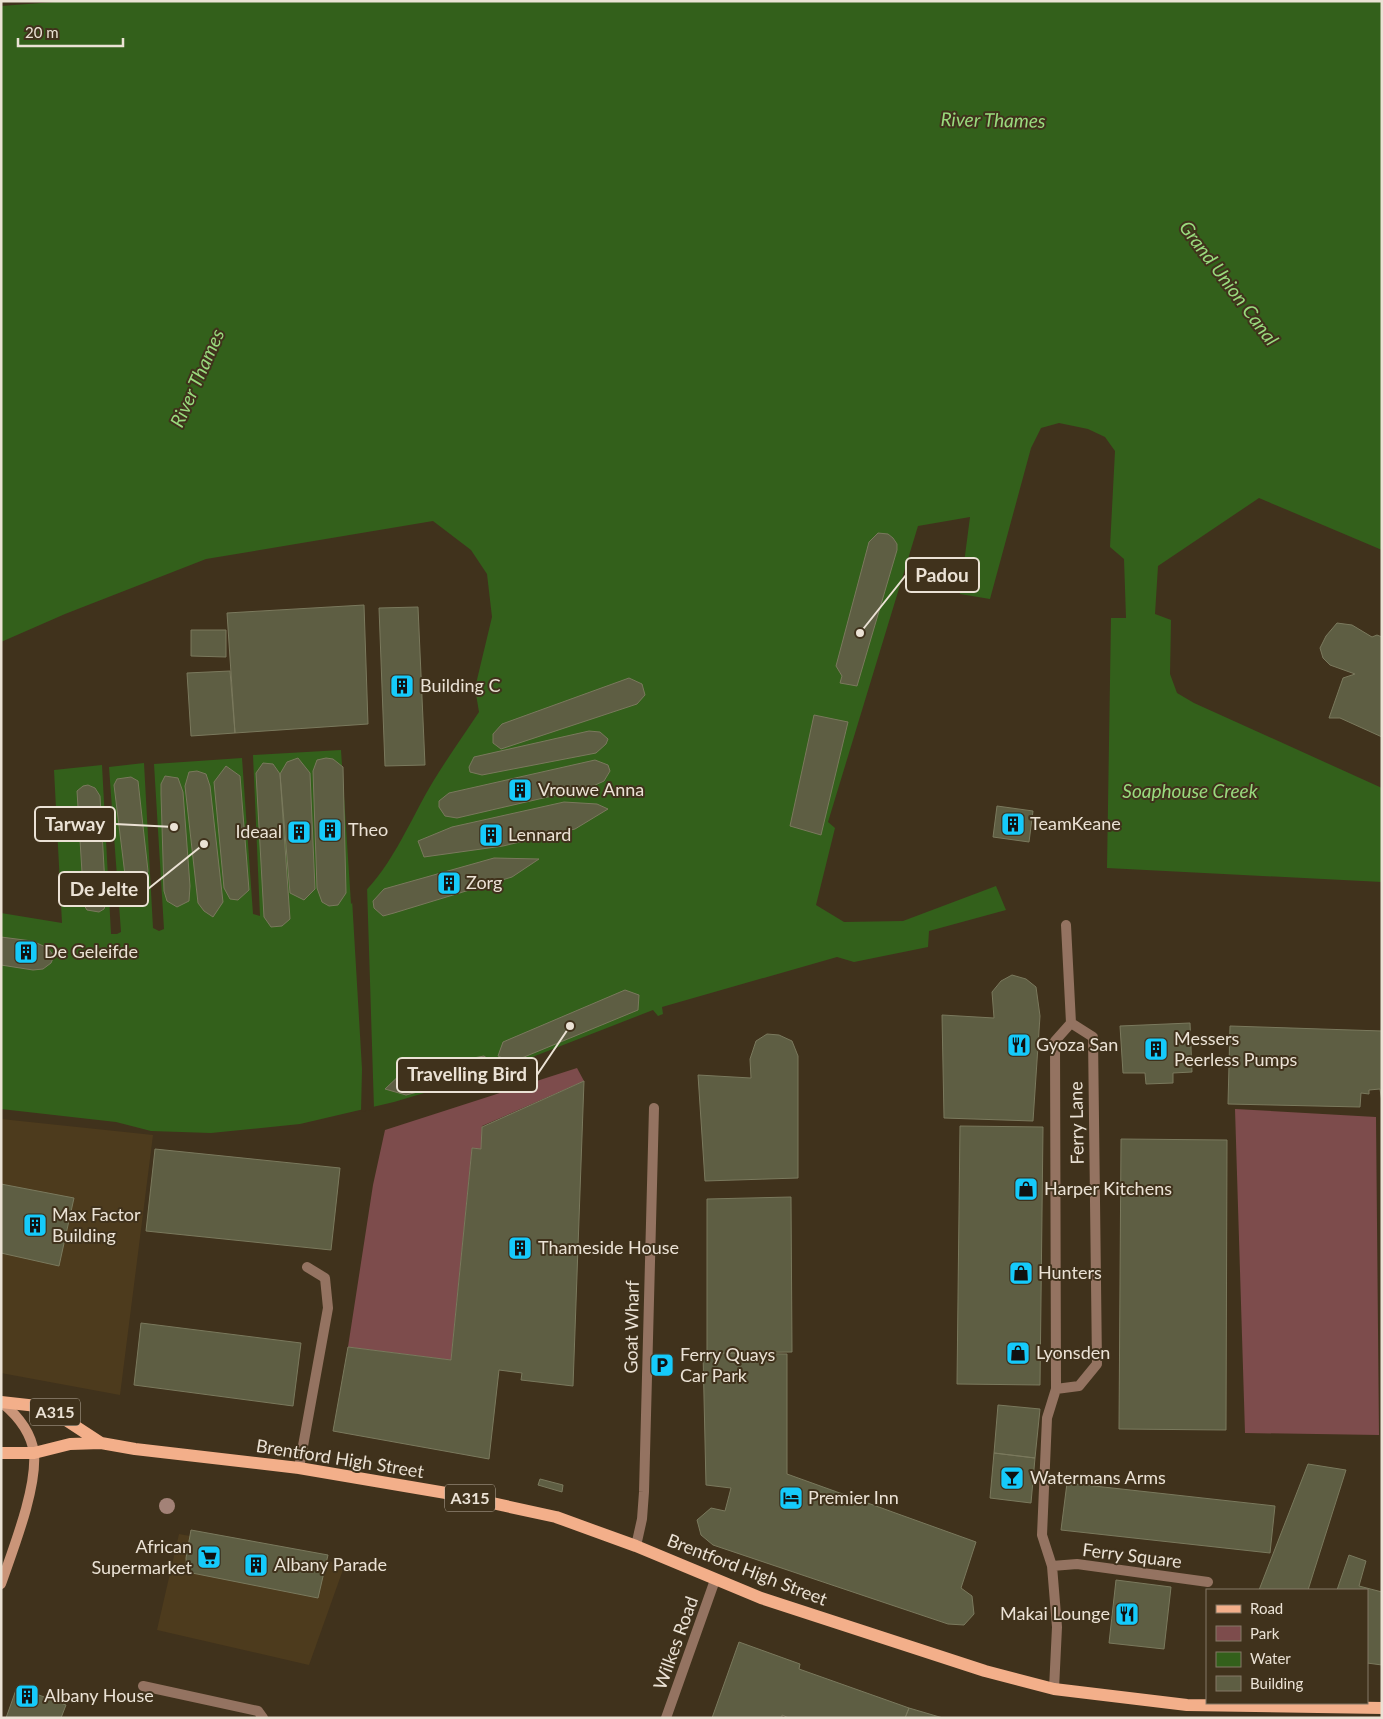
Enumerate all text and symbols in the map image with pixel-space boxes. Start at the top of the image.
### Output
scale bar [18,15,122,47]
text: 20 m [25,23,59,41]
water label: River Thames [940,107,1046,132]
water label: Grand Union Canal [1175,216,1284,350]
water label: River Thames [165,325,229,430]
callout: Padou [906,558,979,592]
text: Padou [915,563,969,586]
building icon: Building C [389,673,415,699]
place label: Building C [420,674,501,696]
building icon: Vrouwe Anna [507,777,533,803]
place label: Vrouwe Anna [538,778,644,800]
water label: Soaphouse Creek [1122,779,1259,802]
callout: Tarway [35,807,115,841]
building icon: TeamKeane [1000,811,1026,837]
text: Tarway [45,812,106,835]
place label: TeamKeane [1030,812,1121,834]
building icon: Theo [317,817,343,843]
place label: Theo [348,818,388,840]
building icon: Ideaal [286,819,312,845]
place label: Ideaal [236,820,282,842]
building icon: Lennard [478,822,504,848]
place label: Lennard [508,823,571,845]
building icon: Zorg [436,870,462,896]
place label: Zorg [466,871,502,893]
callout: De Jelte [59,872,148,906]
text: De Jelte [70,877,138,900]
building icon: De Geleifde [13,939,39,965]
place label: De Geleifde [44,940,138,962]
place label: Messers Peerless Pumps [1174,1027,1297,1070]
restaurant icon: Gyoza San [1006,1032,1032,1058]
place label: Gyoza San [1036,1033,1118,1055]
building icon: Messers Peerless Pumps [1143,1036,1169,1062]
callout: Travelling Bird [397,1058,537,1092]
text: Travelling Bird [407,1062,527,1085]
street label: Ferry Lane [1064,1081,1088,1165]
shop icon: Harper Kitchens [1013,1176,1039,1202]
place label: Harper Kitchens [1044,1177,1172,1199]
place label: Max Factor Building [52,1203,141,1246]
building icon: Max Factor Building [22,1212,48,1238]
building icon: Thameside House [507,1235,533,1261]
place label: Thameside House [538,1236,679,1258]
shop icon: Hunters [1008,1260,1034,1286]
place label: Hunters [1038,1261,1102,1283]
street label: Goat Wharf [619,1279,643,1374]
shop icon: Lyonsden [1005,1340,1031,1366]
place label: Lyonsden [1036,1341,1110,1363]
place label: Ferry Quays Car Park [680,1343,776,1386]
parking icon: Ferry Quays Car Park [649,1352,675,1378]
road number: A315 [30,1398,80,1425]
street label: Brentford High Street [255,1434,426,1482]
bar icon: Watermans Arms [999,1465,1025,1491]
place label: Watermans Arms [1030,1466,1166,1488]
road number: A315 [445,1485,495,1512]
hotel icon: Premier Inn [778,1485,804,1511]
place label: Premier Inn [808,1486,899,1508]
street label: Brentford High Street [664,1528,831,1610]
place label: African Supermarket [91,1535,193,1578]
street label: Ferry Square [1081,1538,1183,1572]
supermarket icon: African Supermarket [196,1544,222,1570]
building icon: Albany Parade [243,1552,269,1578]
place label: Albany Parade [274,1553,387,1575]
legend [1206,1589,1368,1704]
street label: Wilkes Road [648,1593,702,1692]
text: Road [1250,1599,1283,1617]
restaurant icon: Makai Lounge [1114,1601,1140,1627]
place label: Makai Lounge [1000,1602,1110,1624]
text: Park [1250,1624,1280,1642]
text: Water [1250,1649,1291,1667]
text: Building [1250,1674,1303,1692]
building icon: Albany House [14,1683,40,1709]
place label: Albany House [44,1684,154,1706]

